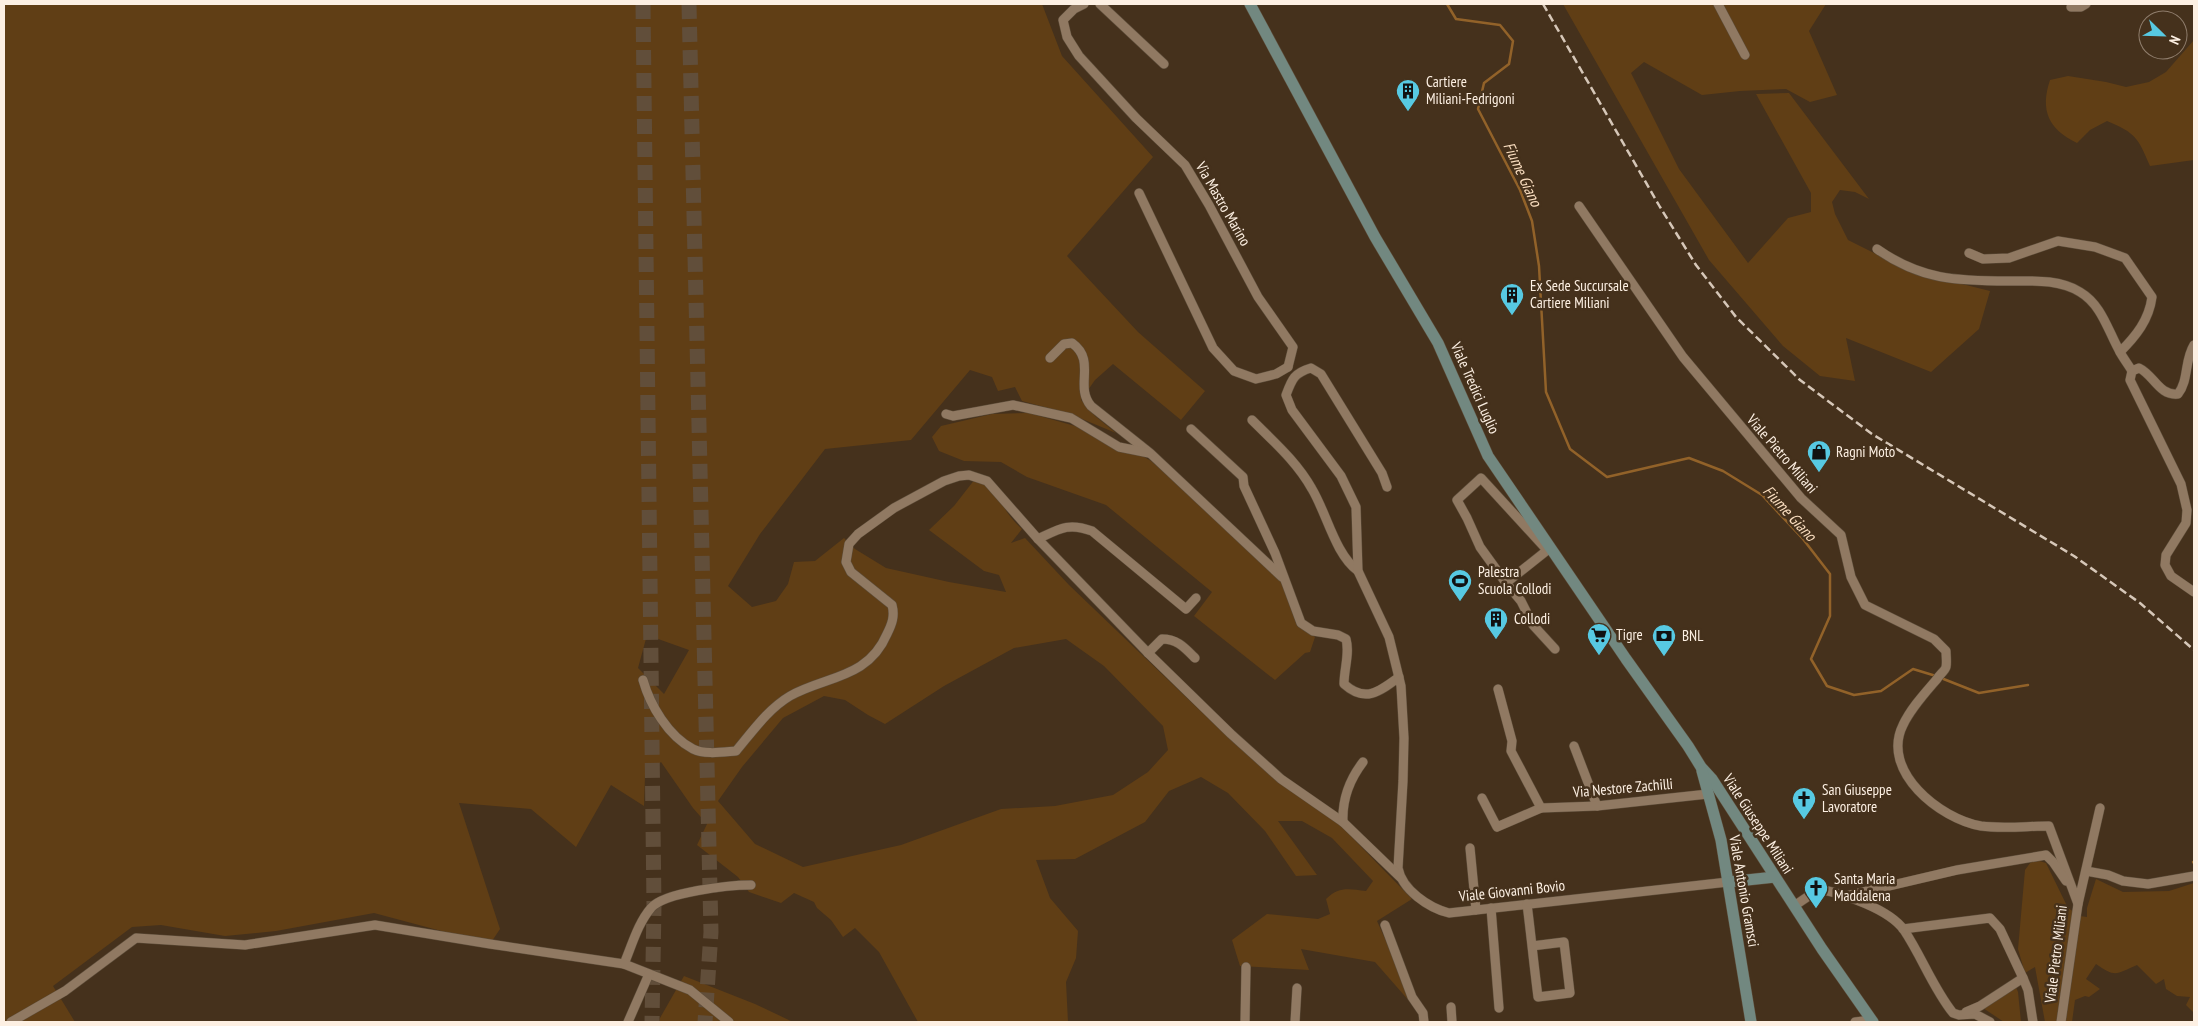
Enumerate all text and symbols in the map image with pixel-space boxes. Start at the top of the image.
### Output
north arrow [2138,10,2188,60]
text: N [2165,33,2185,47]
place label: Cartiere Miliani-Fedrigoni [1426,72,1515,108]
building icon: Cartiere Miliani-Fedrigoni [1395,78,1421,112]
water label: Fiume Giano [1499,138,1547,211]
street label: Via Mastro Marino [1191,157,1255,249]
place label: Ex Sede Succursale Cartiere Miliani [1530,276,1629,312]
building icon: Ex Sede Succursale Cartiere Miliani [1499,282,1525,316]
street label: Viale Tredici Luglio [1446,338,1504,437]
street label: Viale Pietro Miliani [1742,409,1822,497]
shop icon: Ragni Moto [1806,439,1832,473]
place label: Ragni Moto [1836,442,1895,461]
water label: Fiume Giano [1759,481,1822,546]
place label: Palestra Scuola Collodi [1478,562,1552,598]
sports icon: Palestra Scuola Collodi [1447,568,1473,602]
building icon: Collodi [1483,606,1509,640]
place label: Collodi [1514,609,1550,628]
supermarket icon: Tigre [1586,622,1612,656]
bank icon: BNL [1651,623,1677,657]
place label: Tigre [1616,625,1643,644]
place label: BNL [1682,626,1704,645]
street label: Viale Giuseppe Miliani [1719,769,1798,877]
street label: Via Nestore Zachilli [1571,774,1674,801]
place label: San Giuseppe Lavoratore [1822,780,1892,816]
church icon: San Giuseppe Lavoratore [1791,786,1817,820]
street label: Viale Antonio Gramsci [1725,833,1764,948]
place label: Santa Maria Maddalena [1834,869,1895,905]
street label: Viale Giovanni Bovio [1457,875,1566,906]
church icon: Santa Maria Maddalena [1803,875,1829,909]
street label: Viale Pietro Miliani [2040,904,2071,1005]

